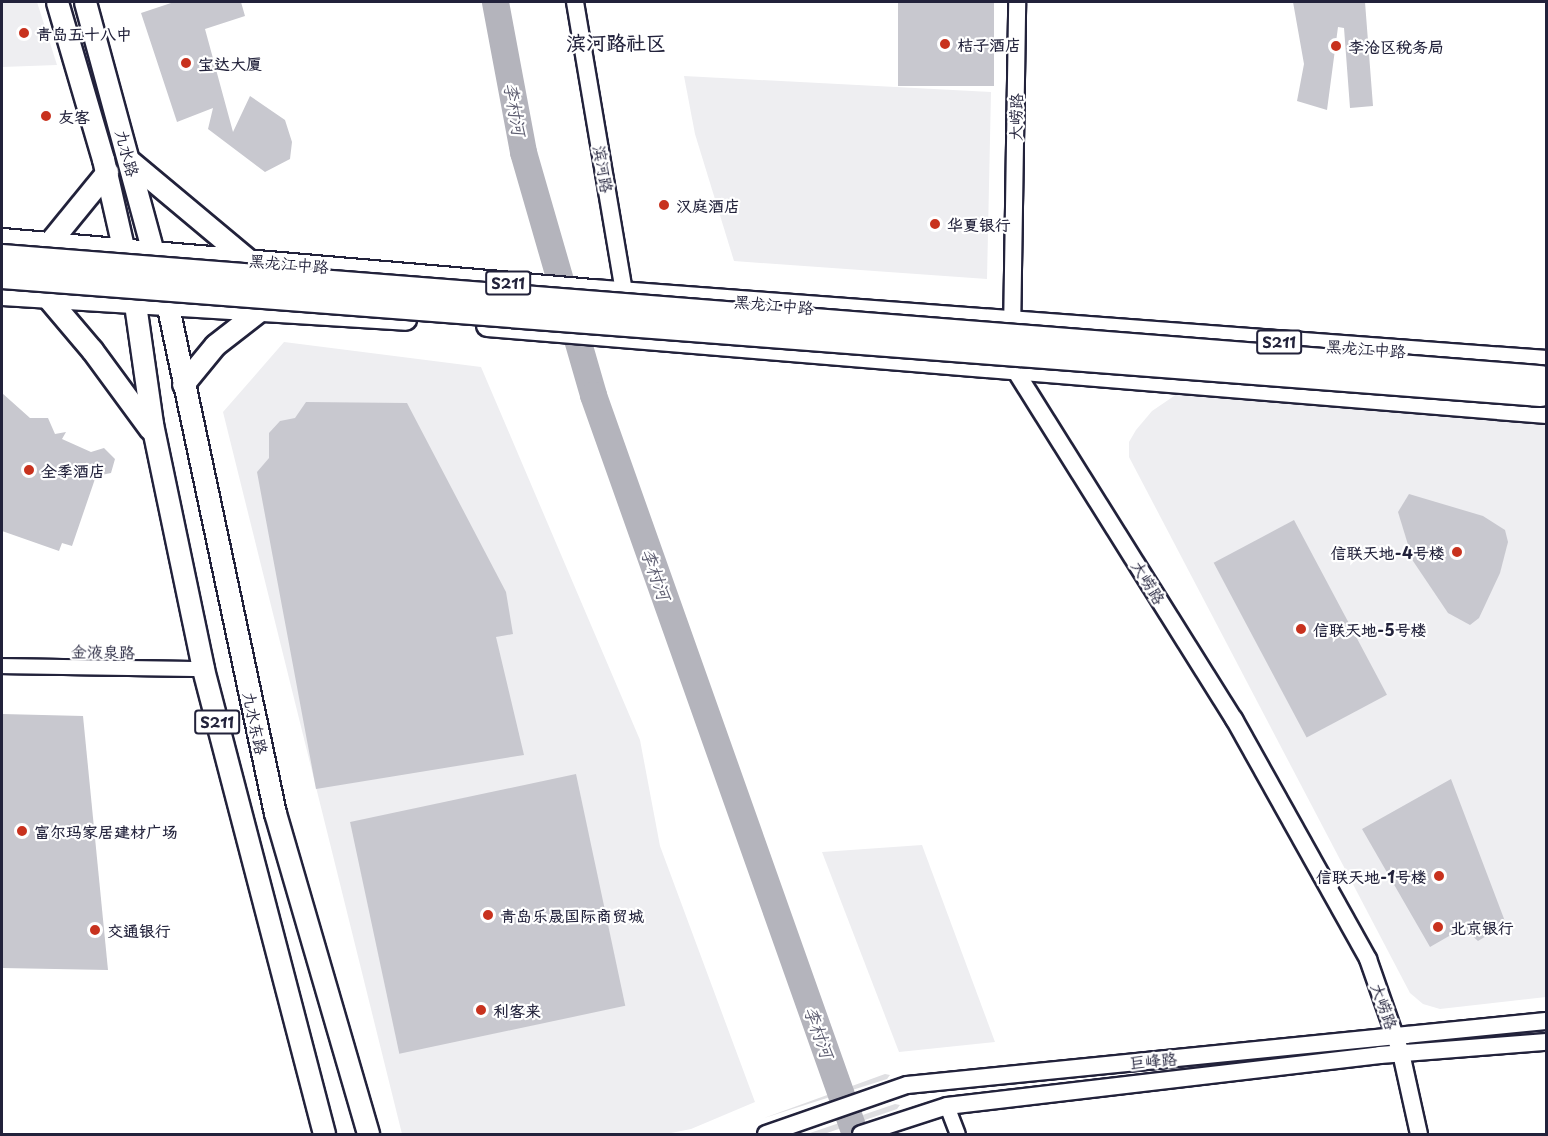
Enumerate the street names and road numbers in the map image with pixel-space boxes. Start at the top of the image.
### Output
street label: 大崂路 [1005,93,1025,141]
street label: 九水路 [113,127,143,179]
street label: 滨河路 [590,144,618,194]
street label: 黑龙江中路 [248,250,330,276]
road number: S211 [484,271,532,295]
street label: 黑龙江中路 [733,291,815,317]
road number: S211 [1255,330,1303,354]
street label: 黑龙江中路 [1325,336,1407,360]
street label: 大崂路 [1128,557,1170,607]
street label: 金液泉路 [71,641,135,661]
street label: 九水东路 [240,690,272,756]
road number: S211 [193,710,241,734]
street label: 大崂路 [1368,980,1402,1032]
street label: 巨峰路 [1128,1048,1178,1072]

